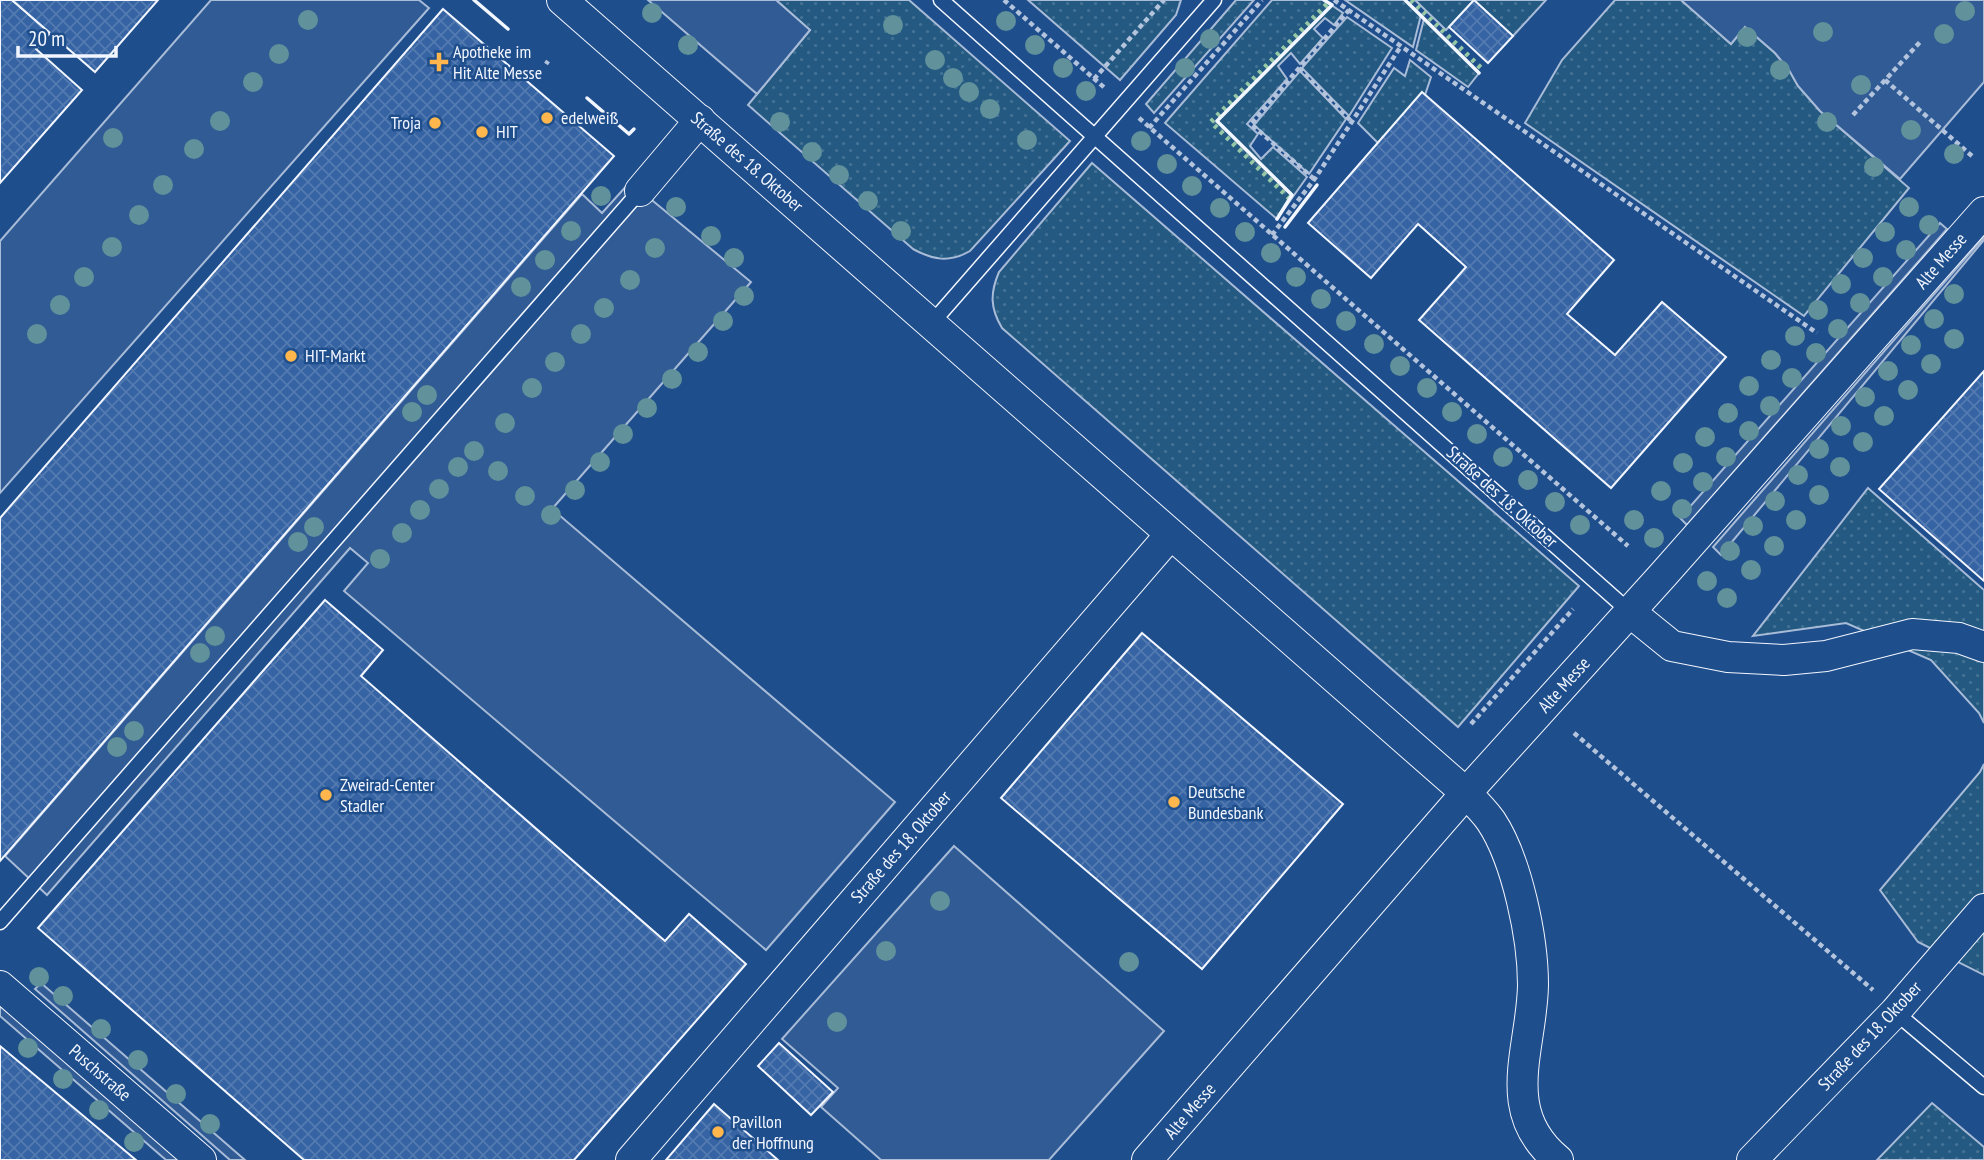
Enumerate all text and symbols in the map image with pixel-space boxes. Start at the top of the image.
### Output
scale bar [18,14,116,58]
text: 20 m [28,25,65,52]
place label: Apotheke im Hit Alte Messe [453,40,542,84]
marker: Apotheke im Hit Alte Messe [431,54,447,70]
place label: edelweiß [561,106,619,129]
street label: Straße des 18. Oktober [686,106,808,217]
marker: edelweiß [539,110,555,126]
place label: Troja [391,111,421,134]
marker: Troja [427,115,443,131]
place label: HIT [496,120,518,143]
marker: HIT [474,124,490,140]
street label: Alte Messe [1910,228,1971,294]
place label: HIT-Markt [305,344,366,367]
marker: HIT-Markt [283,348,299,364]
street label: Straße des 18. Oktober [1442,441,1563,553]
street label: Alte Messe [1533,652,1595,717]
place label: Zweirad-Center Stadler [340,773,435,817]
place label: Deutsche Bundesbank [1188,780,1263,824]
street label: Straße des 18. Oktober [845,786,956,908]
marker: Zweirad-Center Stadler [318,787,334,803]
marker: Deutsche Bundesbank [1166,794,1182,810]
street label: Straße des 18. Oktober [1813,976,1926,1095]
street label: Puschstraße [64,1039,136,1106]
street label: Alte Messe [1159,1078,1220,1144]
place label: Pavillon der Hoffnung [732,1110,814,1154]
marker: Pavillon der Hoffnung [710,1124,726,1140]

